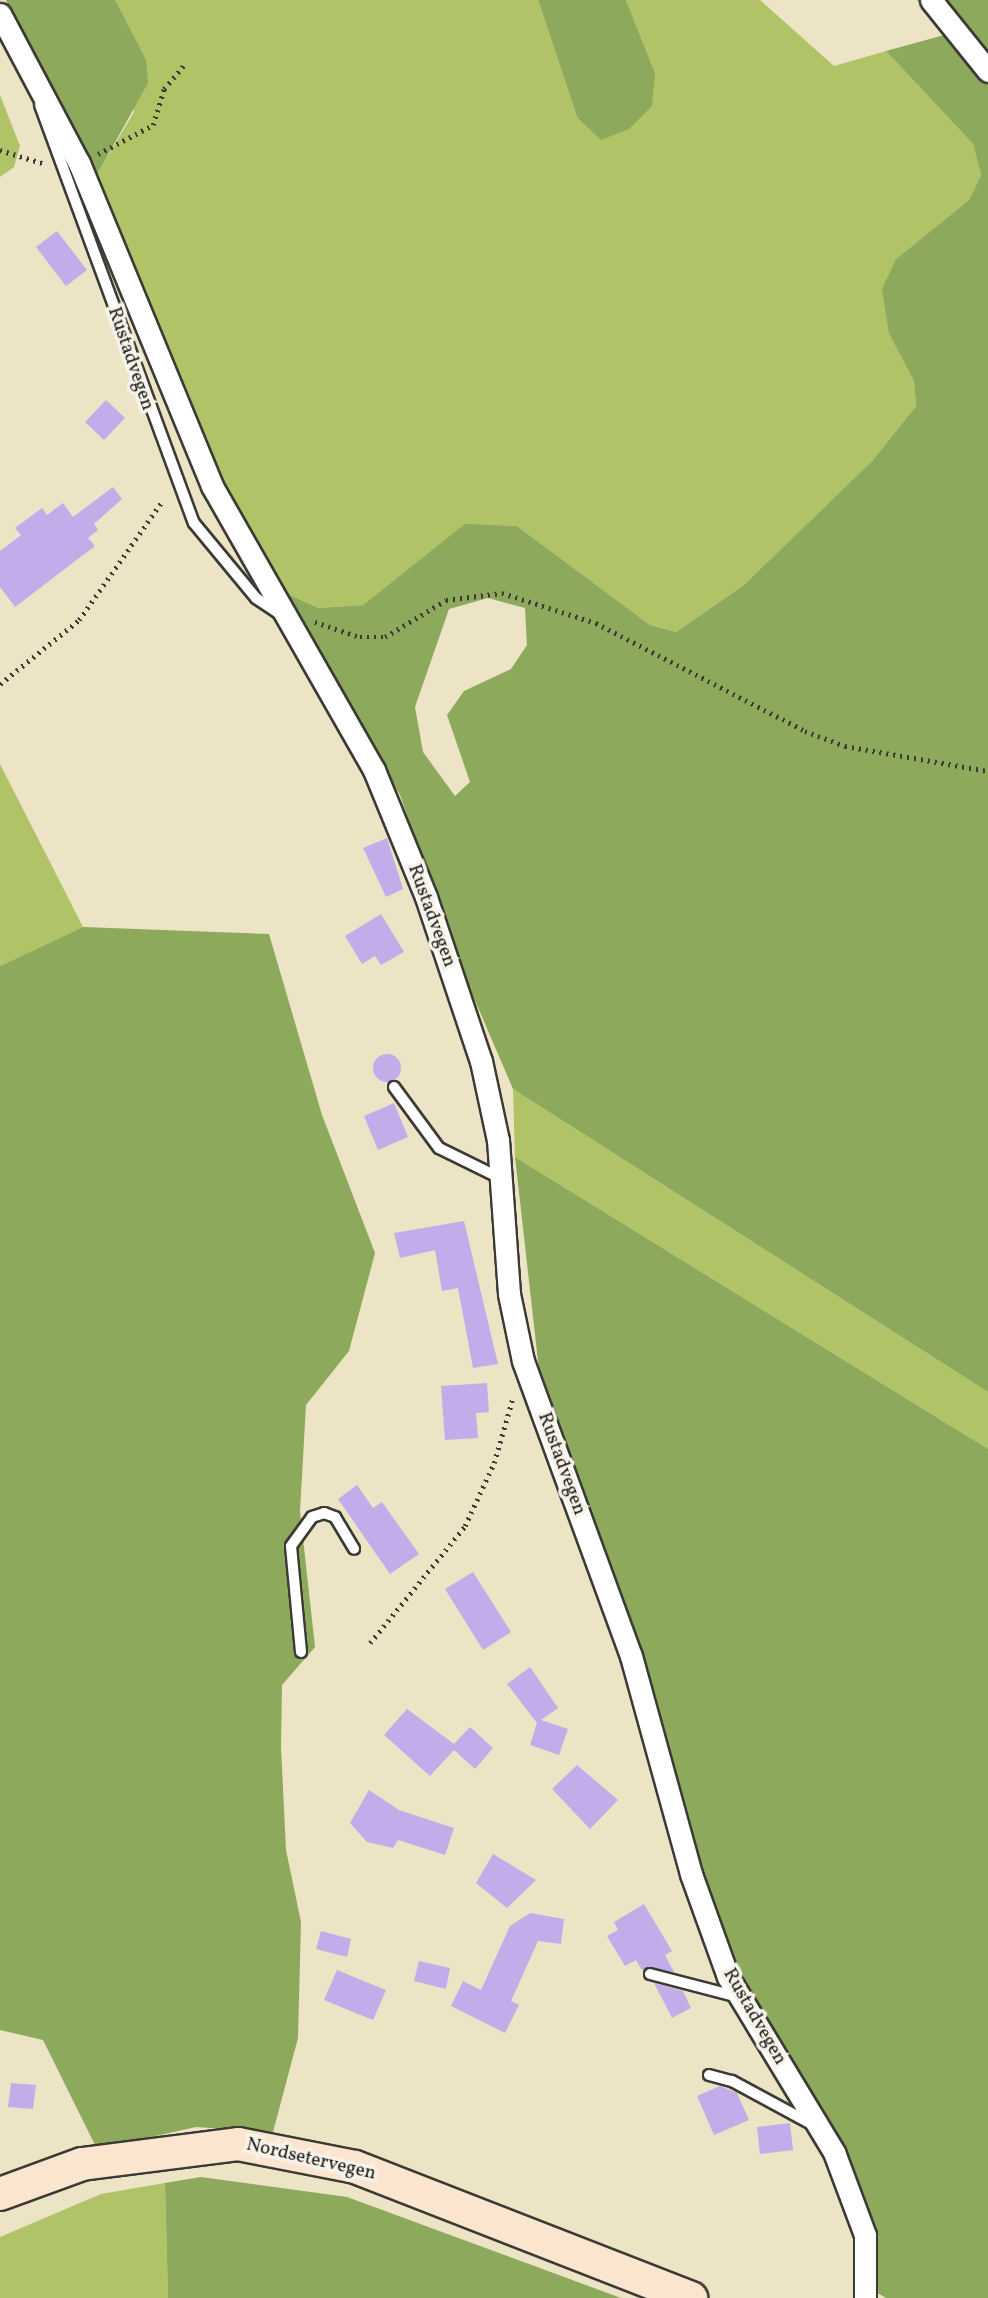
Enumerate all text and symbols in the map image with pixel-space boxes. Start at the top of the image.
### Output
street label: Rustadvegen [102,304,158,414]
street label: Rustadvegen [402,862,460,970]
street label: Rustadvegen [532,1410,590,1518]
street label: Rustadvegen [717,1965,791,2069]
street label: Nordsetervegen [244,2134,378,2186]

